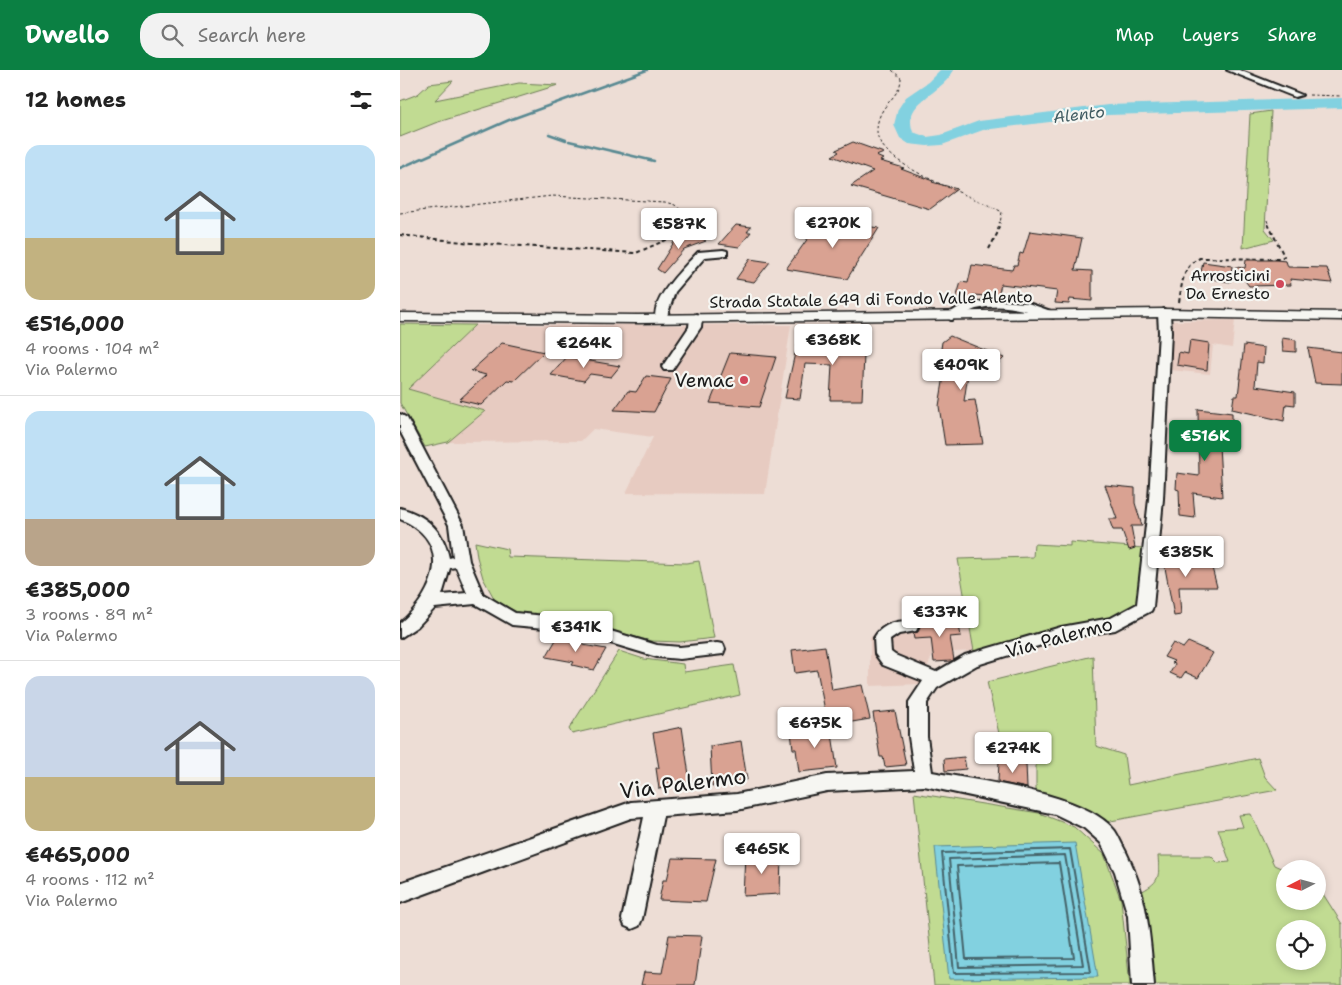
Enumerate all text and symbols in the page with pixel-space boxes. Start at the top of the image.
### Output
search box [140,13,490,58]
text: Dwello [25,19,110,51]
icon: search [158,21,186,49]
text: Search here [198,23,306,48]
text: Map [1116,23,1154,47]
text: Layers [1182,23,1239,47]
text: Share [1267,23,1317,47]
text: 12 homes [25,86,126,114]
icon: filters [347,86,375,114]
water label: Alento [1052,101,1106,128]
icon: home [155,178,245,268]
pin: €270K [798,206,868,249]
pin: €587K [644,208,714,250]
text: €270K [806,212,860,233]
text: €587K [652,213,706,234]
place label: Arrosticini Da Ernesto [1186,265,1270,304]
marker: Arrosticini Da Ernesto [1274,278,1286,290]
street label: Strada Statale 649 di Fondo Valle Alento [709,286,1033,313]
text: €516,000 [25,310,124,338]
pin: €368K [798,324,868,366]
pin: €264K [549,326,619,369]
text: €368K [805,329,861,350]
text: €264K [556,332,612,353]
text: 4 rooms · 104 m² [25,338,160,359]
pin: €409K [926,348,996,391]
text: €409K [933,354,989,375]
text: Via Palermo [25,359,118,380]
place label: Vemac [675,368,734,393]
marker: Vemac [738,374,750,386]
pin: €516K [1170,420,1240,462]
text: €516K [1180,425,1230,446]
icon: home [155,443,245,533]
pin: €385K [1151,536,1221,578]
text: €385K [1159,541,1213,562]
text: €385,000 [25,576,131,604]
pin: €337K [905,596,975,638]
text: €337K [913,601,967,622]
text: 3 rooms · 89 m² [25,604,153,625]
pin: €341K [541,610,611,653]
street label: Via Palermo [1003,611,1116,664]
text: €341K [551,616,601,637]
text: Via Palermo [25,625,118,646]
pin: €675K [780,706,850,749]
icon: home [155,708,245,798]
text: €675K [788,712,842,733]
pin: €274K [978,732,1048,774]
text: €274K [986,737,1040,758]
street label: Via Palermo [618,761,748,806]
pin: €465K [727,832,797,875]
text: €465K [735,838,789,859]
text: €465,000 [25,841,130,869]
north arrow [1276,860,1326,910]
map controls [1276,860,1326,970]
text: 4 rooms · 112 m² [25,869,155,890]
text: Via Palermo [25,890,118,911]
button: locate [1276,920,1326,970]

